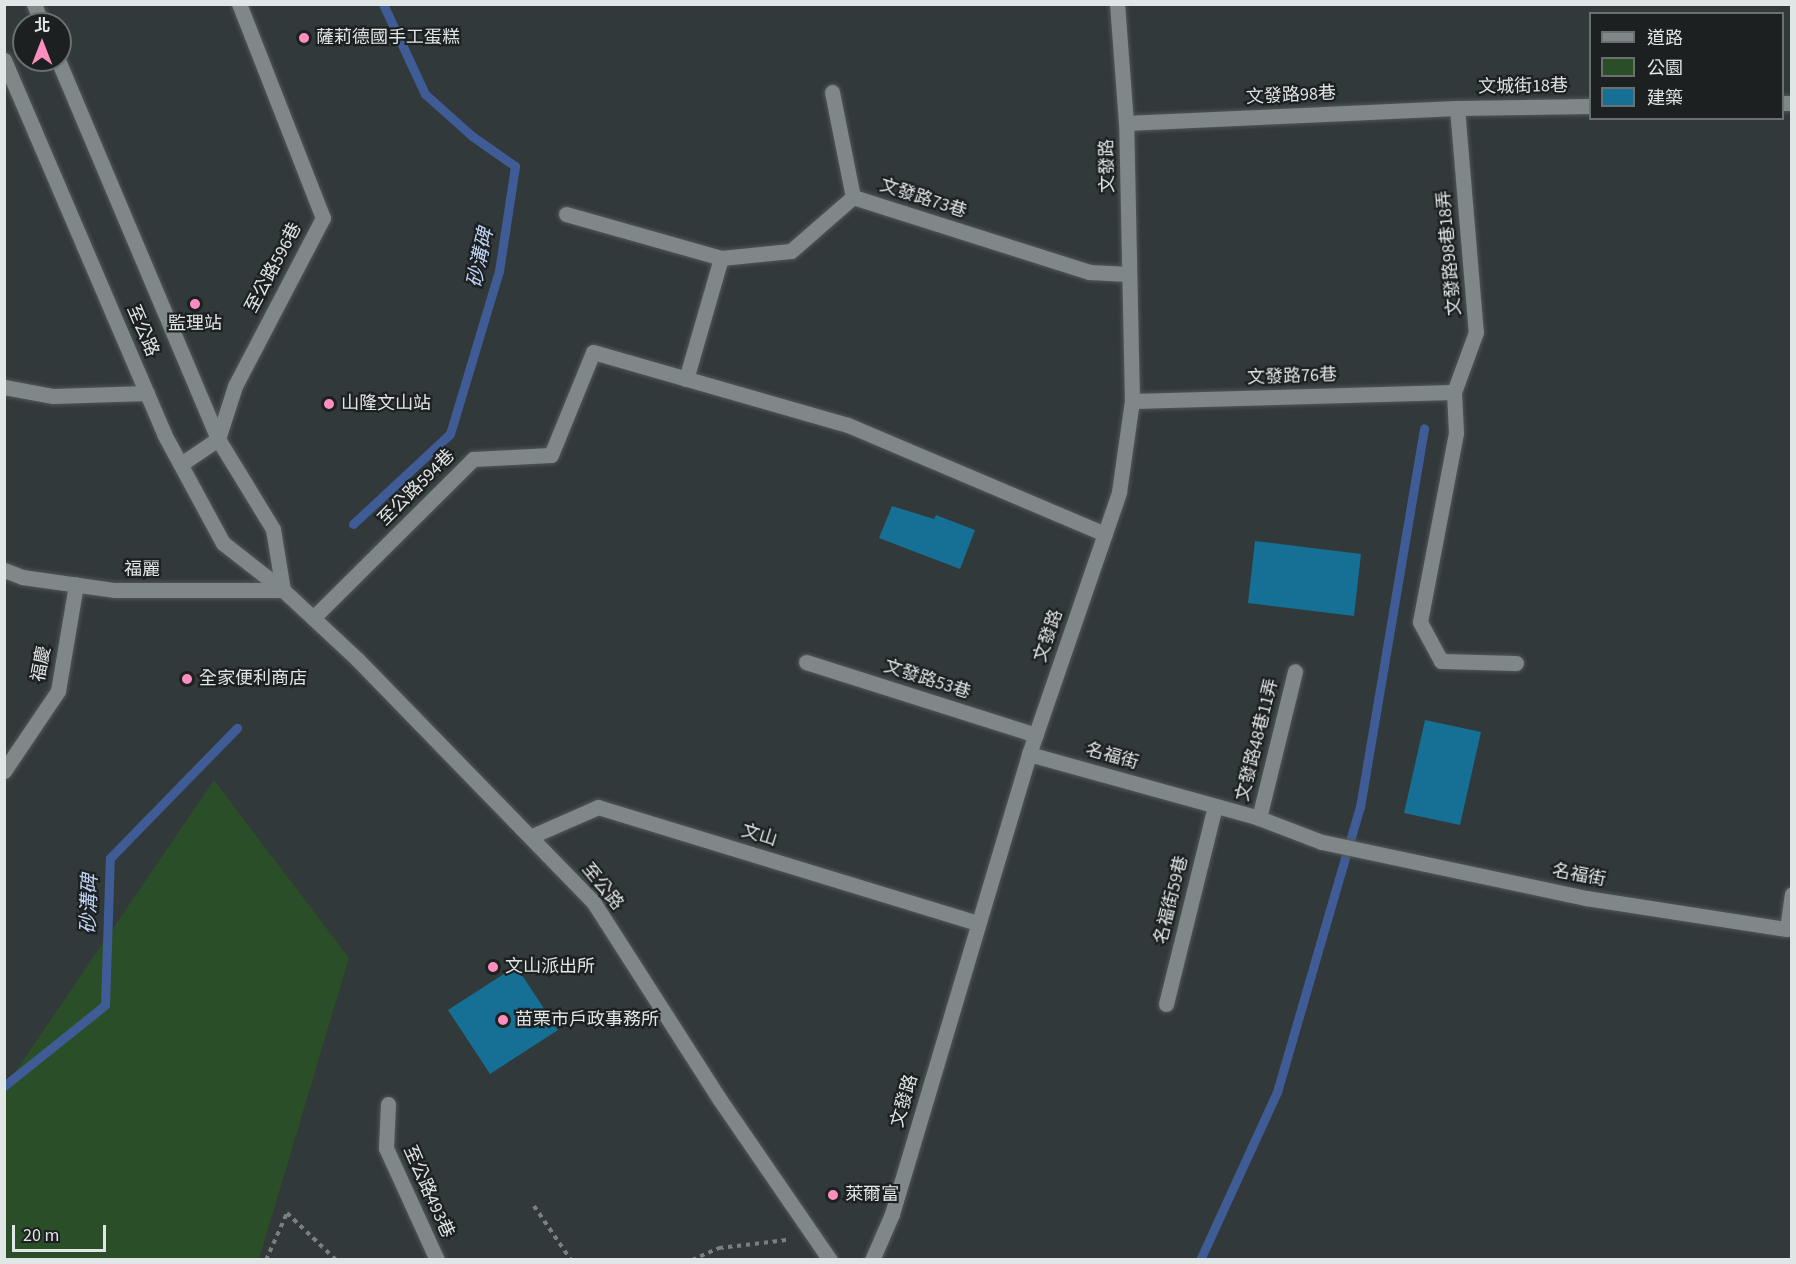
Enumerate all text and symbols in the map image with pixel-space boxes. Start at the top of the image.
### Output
north arrow [12,12,72,72]
legend [1589,12,1784,120]
text: 北 [34,15,50,37]
text: 道路 [1647,26,1683,51]
place label: 薩莉德國手工蛋糕 [316,27,460,49]
marker: 薩莉德國手工蛋糕 [297,31,311,45]
text: 公園 [1647,56,1683,81]
street label: 文城街18巷 [1478,75,1568,99]
street label: 文發路98巷 [1246,83,1336,109]
text: 建築 [1647,86,1683,111]
street label: 文發路 [1097,139,1119,193]
street label: 文發路73巷 [877,175,969,223]
street label: 文發路98巷18弄 [1434,189,1466,317]
street label: 至公路596巷 [241,219,307,317]
water label: 砂溝碑 [463,226,499,290]
marker: 監理站 [188,297,202,311]
street label: 至公路 [122,302,162,360]
place label: 監理站 [168,313,222,335]
street label: 文發路76巷 [1247,365,1337,389]
place label: 山隆文山站 [341,393,431,415]
marker: 山隆文山站 [322,397,336,411]
street label: 至公路594巷 [374,445,460,531]
street label: 福麗 [124,559,160,581]
street label: 文發路 [1030,607,1068,665]
street label: 福慶 [28,644,56,684]
street label: 文發路53巷 [881,656,973,704]
place label: 全家便利商店 [199,668,307,690]
marker: 全家便利商店 [180,672,194,686]
street label: 文發路48巷11弄 [1232,676,1284,804]
street label: 名福街 [1083,739,1141,775]
street label: 文山 [739,820,779,852]
street label: 名福街59巷 [1151,854,1193,946]
street label: 至公路 [577,859,627,915]
street label: 名福街 [1550,860,1608,892]
water label: 砂溝碑 [77,874,103,934]
place label: 文山派出所 [505,956,595,978]
marker: 文山派出所 [486,960,500,974]
place label: 苗栗市戶政事務所 [515,1009,659,1031]
marker: 苗栗市戶政事務所 [496,1013,510,1027]
street label: 文發路 [887,1072,923,1130]
street label: 至公路493巷 [398,1142,458,1242]
place label: 萊爾富 [845,1184,899,1206]
marker: 萊爾富 [826,1188,840,1202]
scale bar [15,1213,110,1251]
text: 20 m [23,1223,59,1248]

